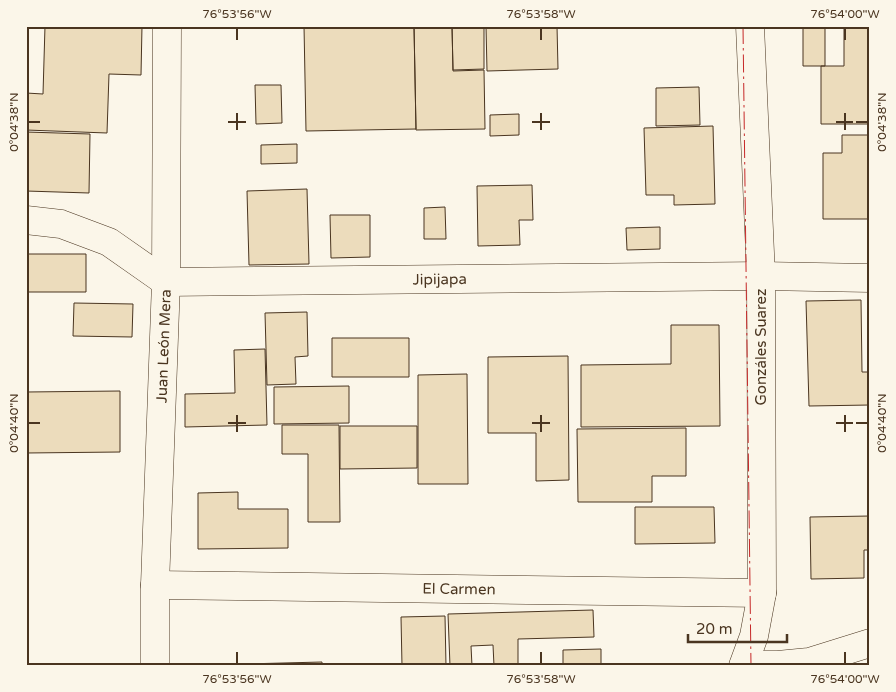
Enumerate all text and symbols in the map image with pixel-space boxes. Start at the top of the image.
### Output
text: 76°53'56"W [202,7,272,21]
text: 76°53'58"W [506,7,576,21]
text: 76°54'00"W [810,7,880,21]
text: 0°04'38"N [7,92,21,152]
text: 0°04'38"N [875,92,889,152]
street label: Jipijapa [413,270,467,289]
street label: Juan León Mera [153,289,175,403]
street label: Gonzáles Suarez [752,289,770,406]
text: 0°04'40"N [7,393,21,453]
text: 0°04'40"N [875,393,889,453]
street label: El Carmen [422,580,496,598]
scale bar [688,612,787,644]
text: 20 m [696,620,733,638]
text: 76°53'56"W [202,672,272,686]
text: 76°53'58"W [506,672,576,686]
text: 76°54'00"W [810,672,880,686]

